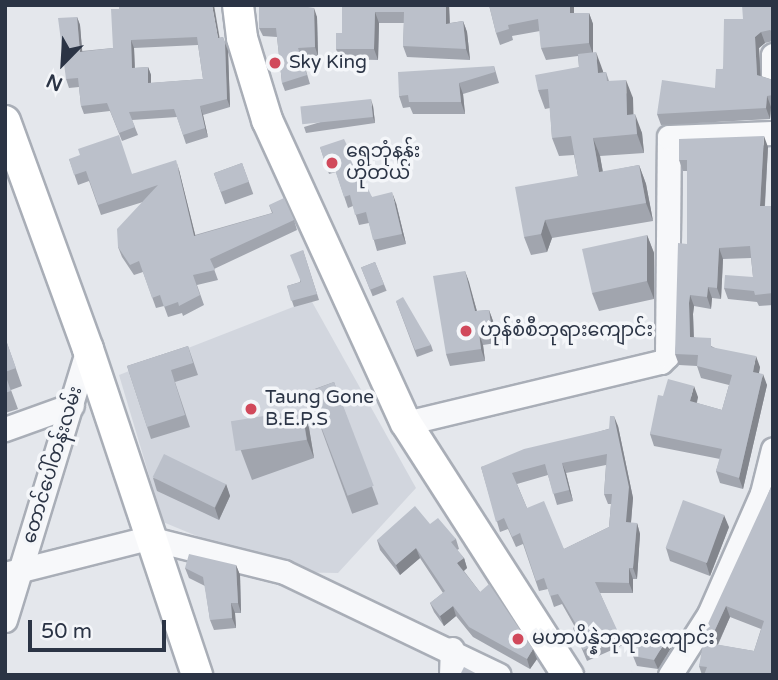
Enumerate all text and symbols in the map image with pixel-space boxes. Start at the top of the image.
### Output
north arrow [28,28,98,98]
place label: Sky King [289,52,367,74]
marker: Sky King [267,55,283,71]
text: N [43,69,66,95]
place label: ရွှေဘုံနန်း ဟိုတယ် [346,141,420,185]
marker: ရွှေဘုံနန်း ဟိုတယ် [324,155,340,171]
place label: ဟုန်စံစီဘုရားကျောင်း [480,320,653,342]
marker: ဟုန်စံစီဘုရားကျောင်း [458,323,474,339]
street label: တောင်ပေါ်တန်းလမ်း [18,384,88,546]
place label: Taung Gone B.E.P.S [265,387,374,431]
marker: Taung Gone B.E.P.S [243,401,259,417]
scale bar [32,606,170,650]
text: 50 m [41,619,92,644]
place label: မဟာပိန္နဲဘုရားကျောင်း [532,628,715,650]
marker: မဟာပိန္နဲဘုရားကျောင်း [510,631,526,647]

